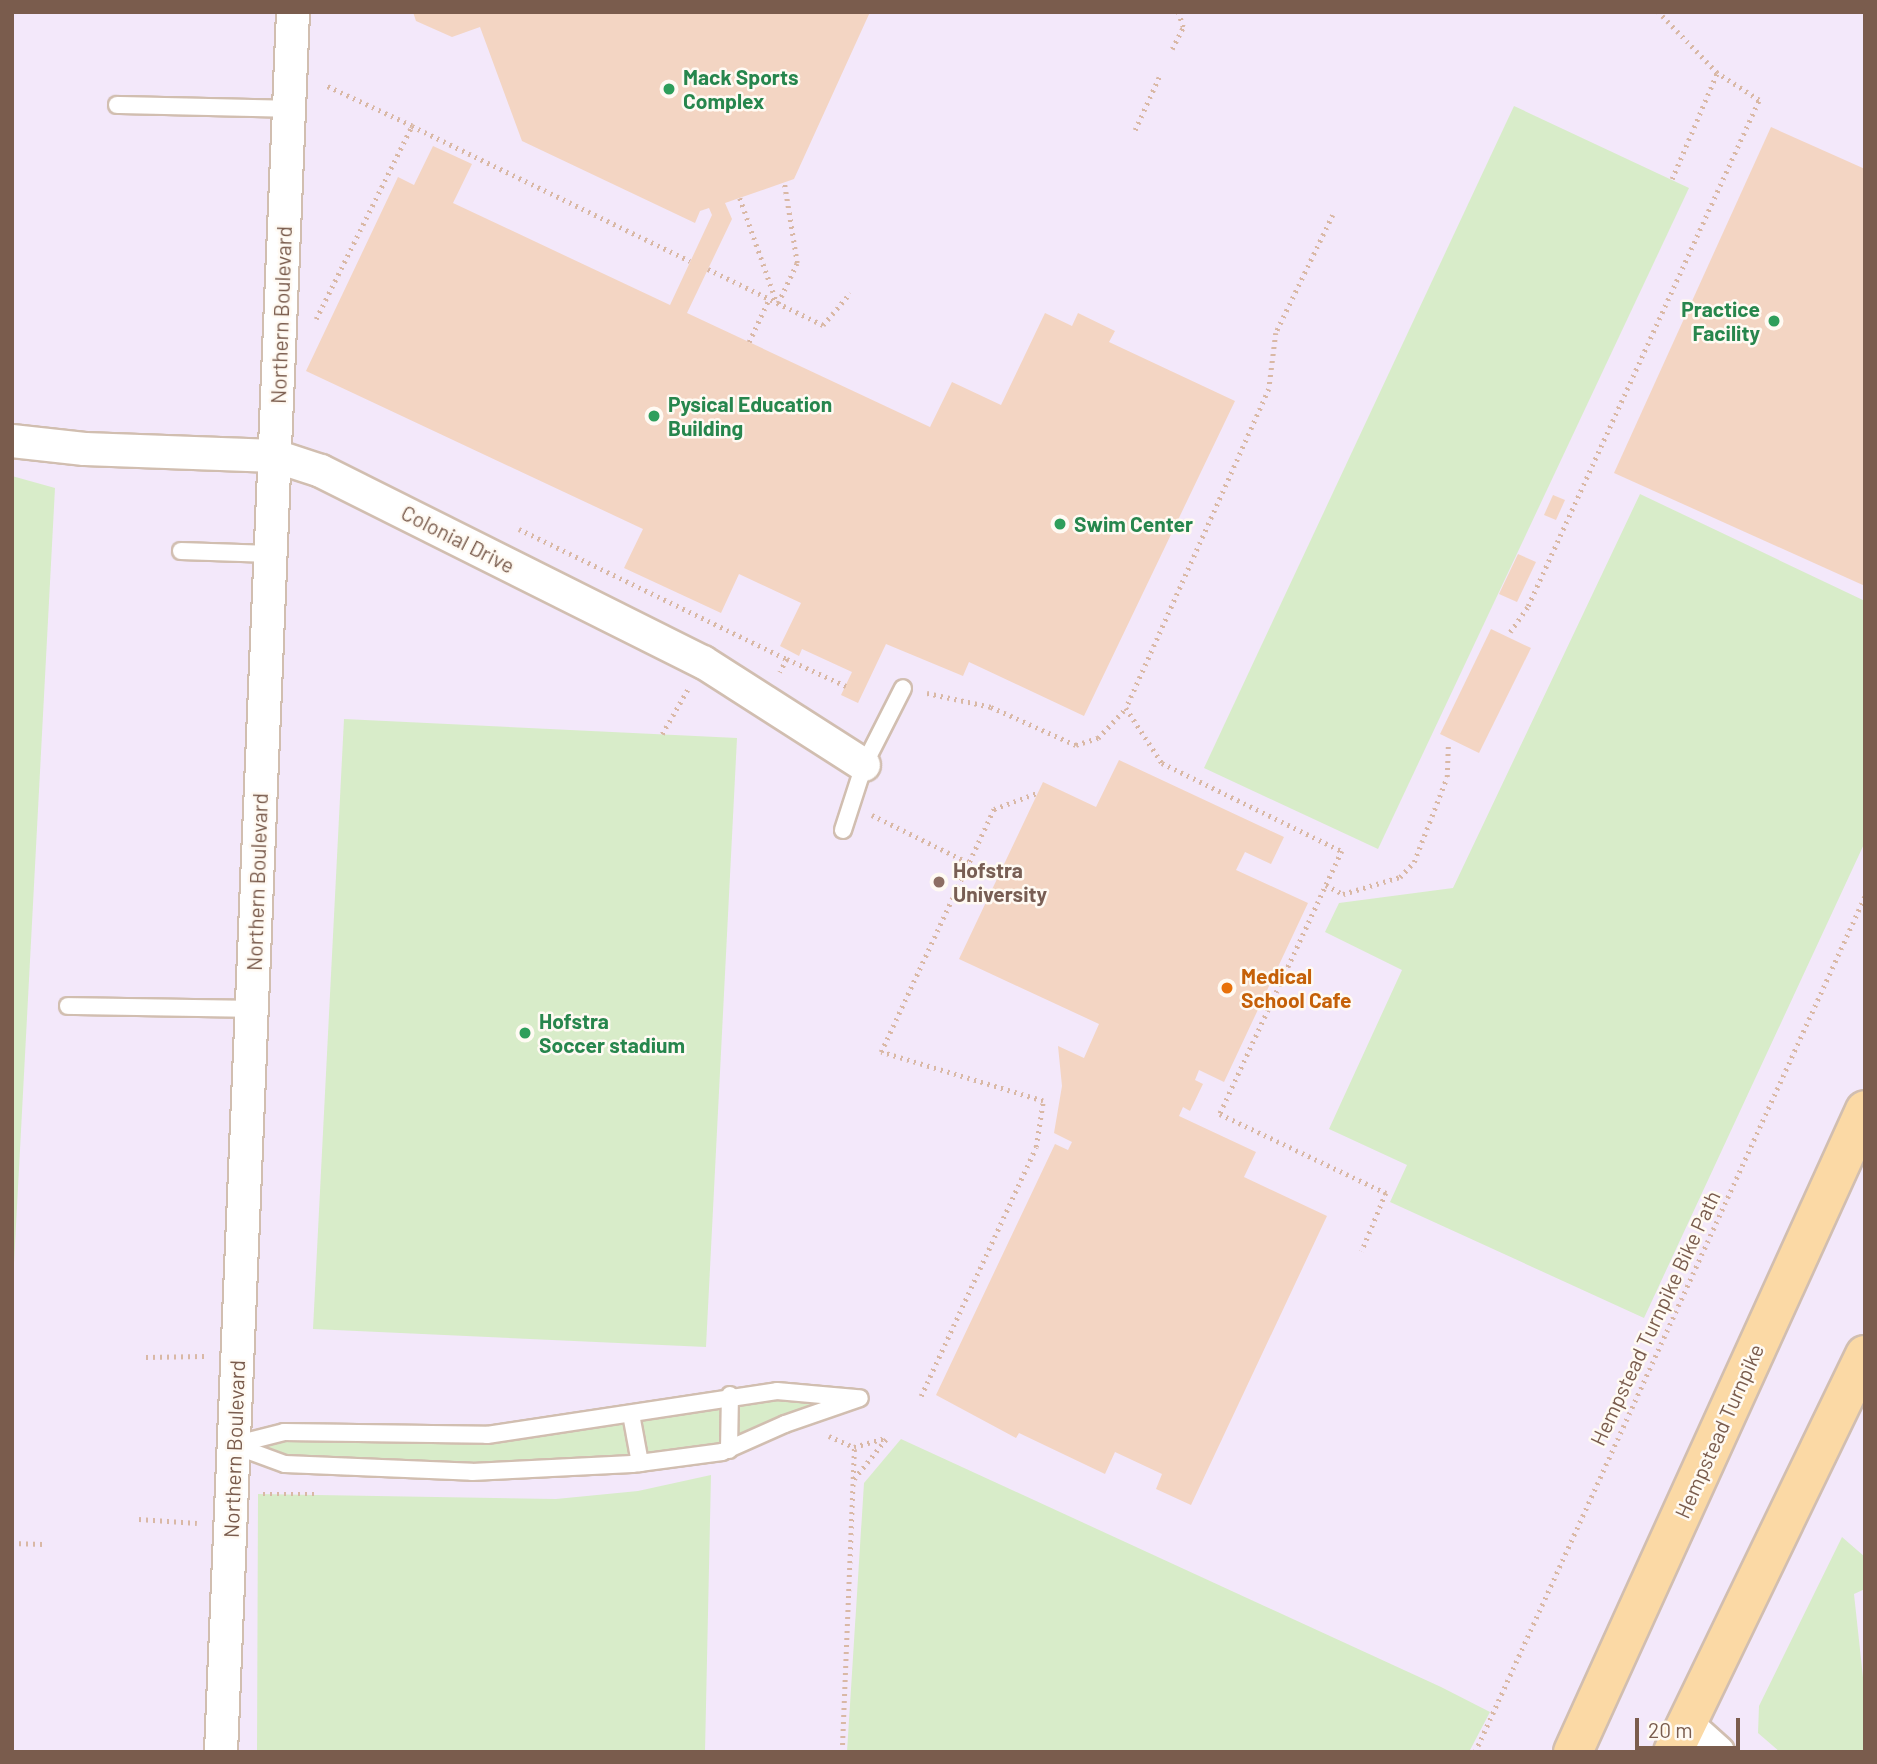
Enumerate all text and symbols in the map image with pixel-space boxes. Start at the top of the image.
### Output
place label: Mack Sports Complex [683,64,799,114]
marker: Mack Sports Complex [661,81,677,97]
street label: Northern Boulevard [265,226,297,404]
place label: Practice Facility [1681,296,1760,346]
marker: Practice Facility [1766,313,1782,329]
place label: Pysical Education Building [668,391,832,441]
marker: Pysical Education Building [646,408,662,424]
street label: Colonial Drive [397,500,519,578]
place label: Swim Center [1074,511,1193,537]
marker: Swim Center [1052,516,1068,532]
street label: Northern Boulevard [241,793,273,971]
place label: Hofstra University [953,857,1047,907]
marker: Hofstra University [931,874,947,890]
place label: Medical School Cafe [1241,963,1351,1013]
marker: Medical School Cafe [1219,980,1235,996]
place label: Hofstra Soccer stadium [539,1008,685,1058]
marker: Hofstra Soccer stadium [517,1025,533,1041]
street label: Hempstead Turnpike Bike Path [1585,1186,1725,1450]
street label: Hempstead Turnpike [1669,1340,1769,1522]
street label: Northern Boulevard [218,1360,250,1538]
scale bar [1639,1704,1744,1748]
text: 20 m [1648,1717,1693,1742]

